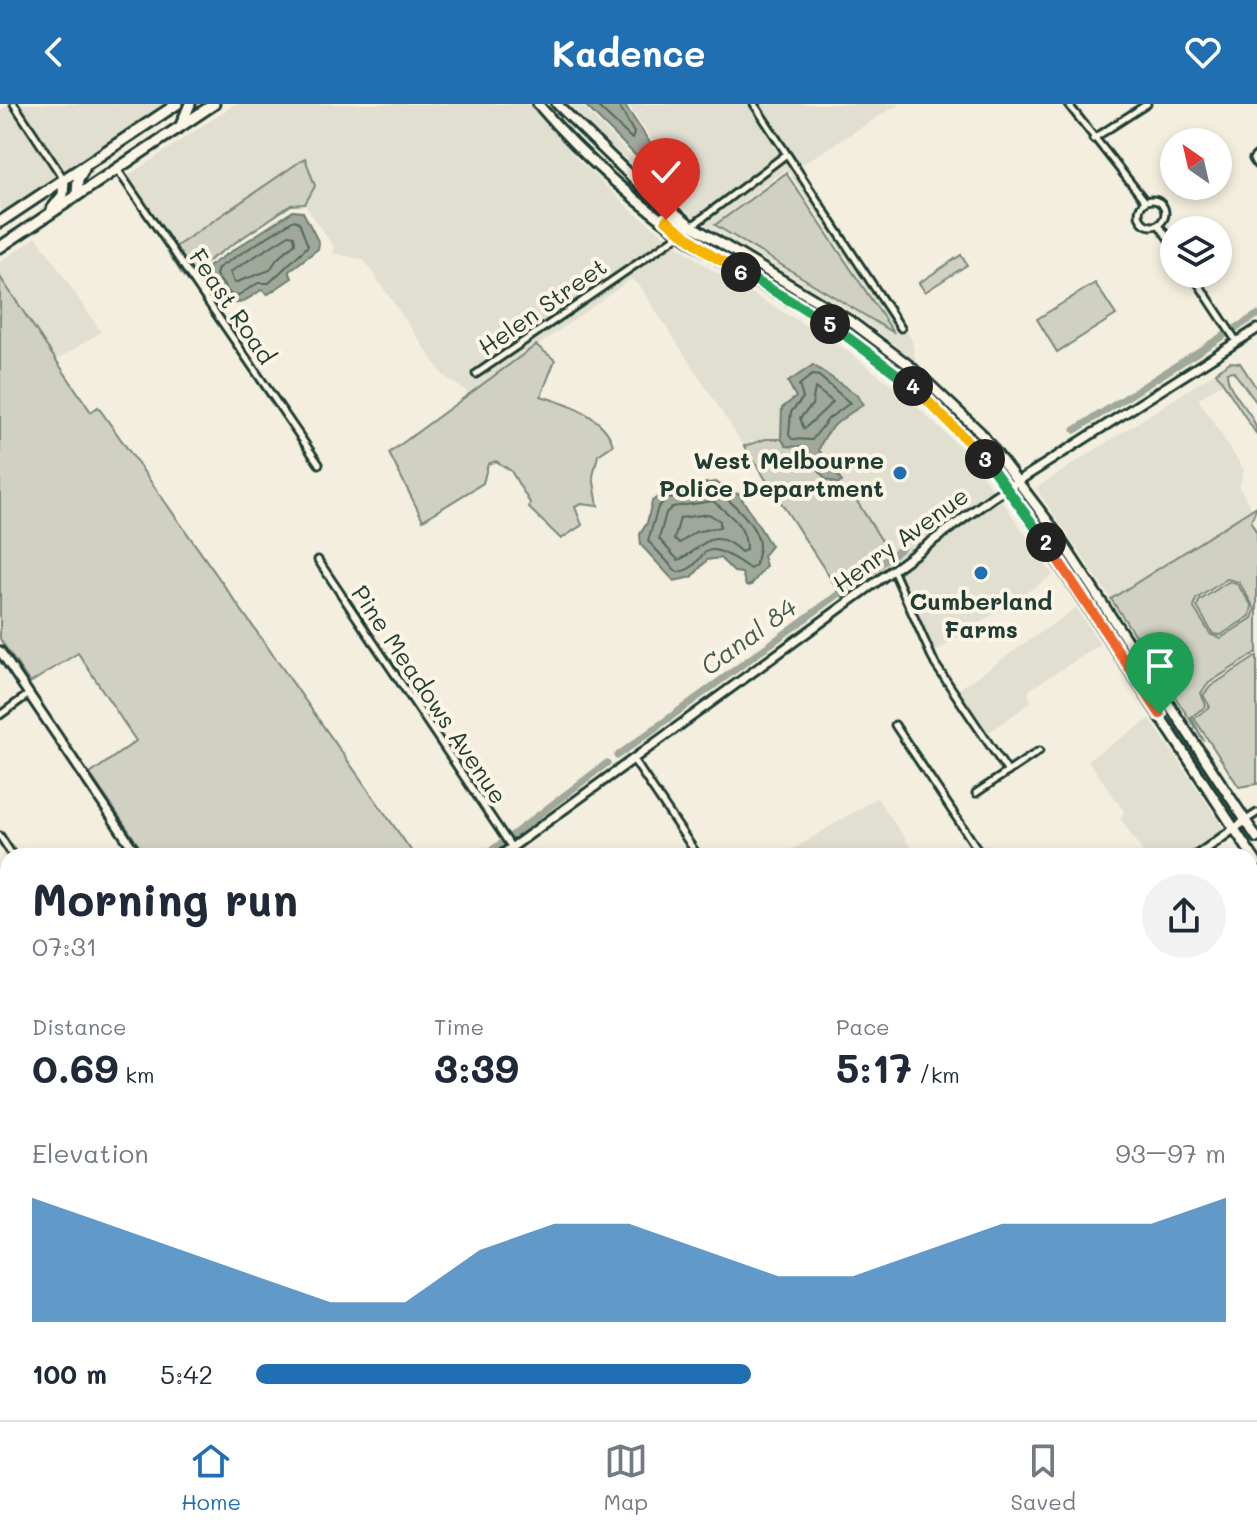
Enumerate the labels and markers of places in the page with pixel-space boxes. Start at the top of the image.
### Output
pin [632,138,700,220]
pin: 6 [721,252,761,292]
pin: 5 [810,304,850,344]
pin: 4 [893,366,933,406]
pin: 3 [965,439,1005,479]
place label: West Melbourne Police Department [659,444,884,503]
marker: West Melbourne Police Department [891,464,909,482]
pin: 2 [1026,522,1066,562]
marker: Cumberland Farms [972,564,990,582]
place label: Cumberland Farms [910,585,1052,644]
pin [1126,632,1194,714]

